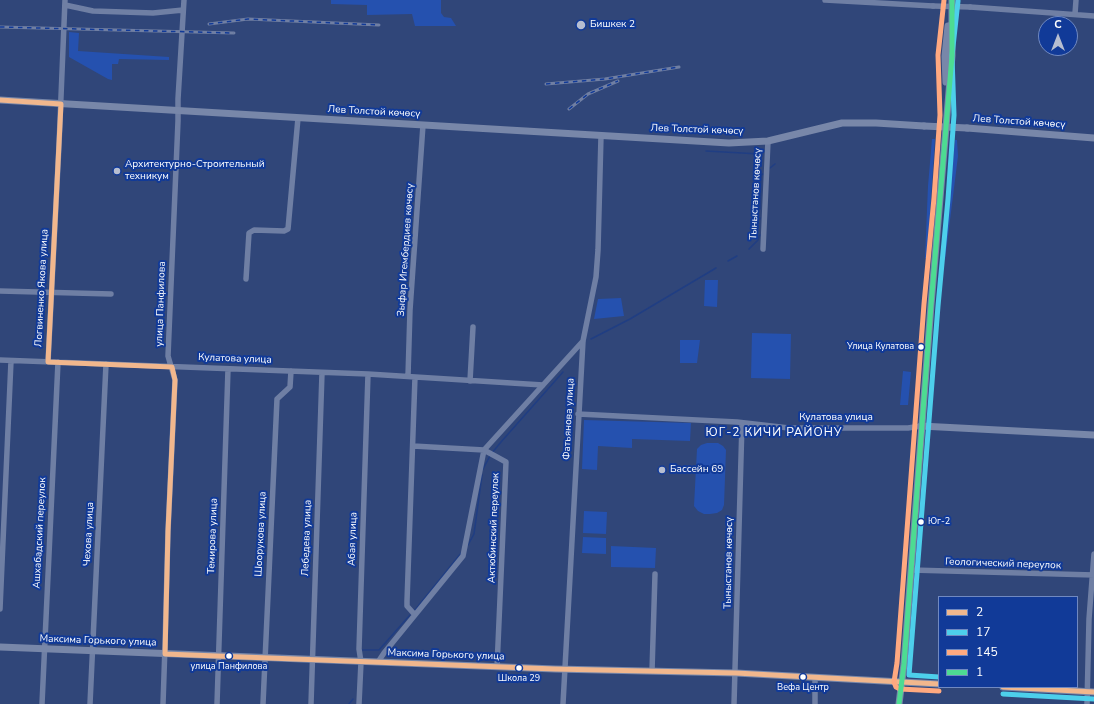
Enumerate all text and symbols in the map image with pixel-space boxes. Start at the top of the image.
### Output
north arrow [1038,16,1078,56]
text: С [1054,17,1062,32]
marker: Бишкек 2 [575,19,587,31]
place label: Бишкек 2 [590,19,635,31]
street label: Лев Толстой көчөсү [327,104,421,120]
street label: Лев Толстой көчөсү [972,113,1066,131]
street label: Лев Толстой көчөсү [650,122,744,138]
street label: Тыныстанов көчөсү [748,148,764,240]
place label: Архитектурно-Строительный техникум [125,159,265,182]
marker: Архитектурно-Строительный техникум [112,166,122,176]
street label: Зыфар Игембердиев көчөсү [395,183,417,317]
street label: Логвиненко Якова улица [33,229,51,347]
street label: улица Панфилова [154,261,168,347]
place label: Улица Кулатова [847,342,914,352]
marker: Улица Кулатова [916,342,926,352]
street label: Кулатова улица [198,352,272,366]
street label: Фатьянова улица [561,378,577,460]
street label: Кулатова улица [799,412,873,424]
district label: ЮГ-2 КИЧИ РАЙОНУ [705,426,843,440]
place label: Бассейн 69 [670,464,723,476]
marker: Бассейн 69 [657,465,667,475]
street label: Актюбинский переулок [486,473,502,583]
street label: Ашхабадский переулок [31,477,49,589]
street label: Шоорукова улица [253,491,269,577]
street label: Темирова улица [206,498,220,574]
street label: Лебедева улица [300,500,314,576]
street label: Чехова улица [81,502,97,566]
street label: Абая улица [346,512,360,566]
street label: Тыныстанов көчөсү [722,517,736,609]
marker: Юг-2 [916,517,926,527]
place label: Юг-2 [928,517,950,527]
street label: Геологический переулок [945,556,1061,572]
legend [938,596,1078,688]
text: 2 [976,604,983,620]
text: 17 [976,624,990,640]
street label: Максима Горького улица [39,633,157,649]
text: 145 [976,644,998,660]
street label: Максима Горького улица [387,647,505,663]
marker: улица Панфилова [224,651,234,661]
place label: улица Панфилова [191,662,267,672]
marker: Школа 29 [514,663,524,673]
text: 1 [976,664,983,680]
marker: Вефа Центр [798,672,808,682]
place label: Школа 29 [498,674,540,684]
place label: Вефа Центр [777,683,829,693]

